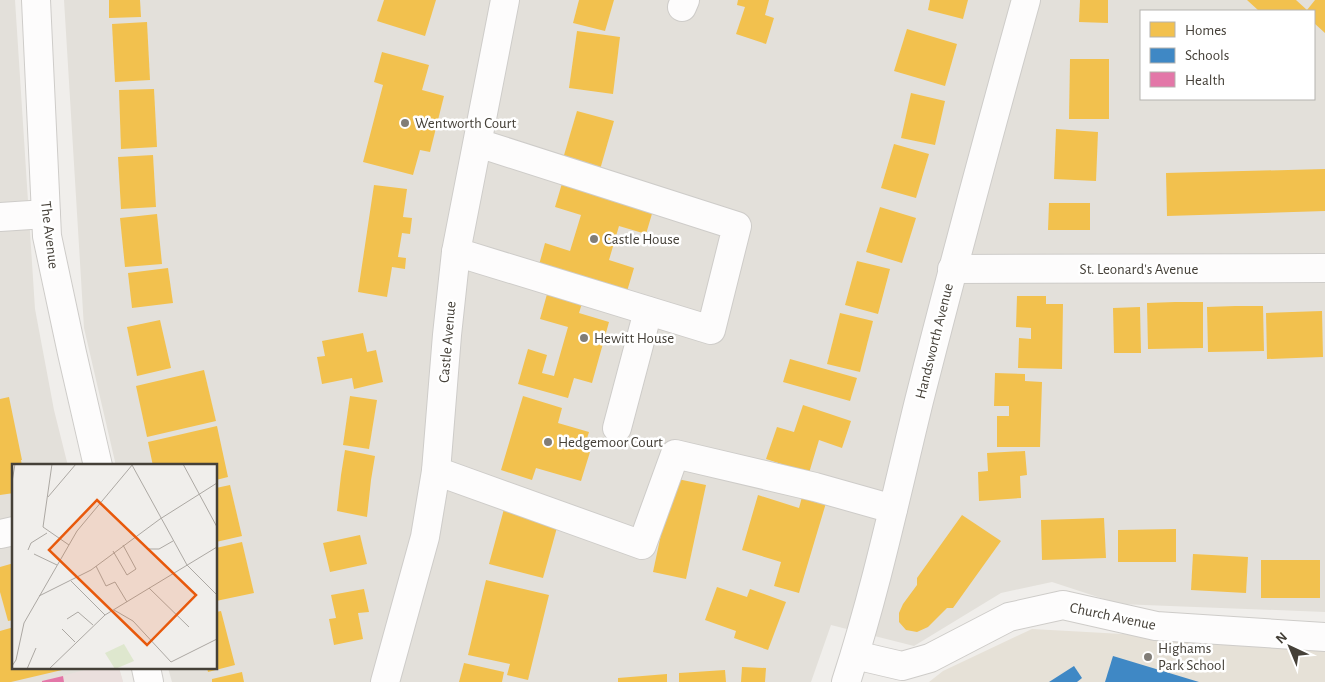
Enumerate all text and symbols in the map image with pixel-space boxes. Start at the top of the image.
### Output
legend [1140,10,1315,100]
text: Homes [1185,23,1227,38]
text: Schools [1185,48,1229,63]
text: Health [1185,73,1225,88]
place label: Wentworth Court [415,116,516,131]
marker: Wentworth Court [399,117,411,129]
street label: The Avenue [38,200,61,270]
place label: Castle House [604,232,680,247]
marker: Castle House [588,233,600,245]
street label: St. Leonard's Avenue [1080,262,1198,277]
street label: Handsworth Avenue [913,282,956,400]
street label: Castle Avenue [436,301,459,383]
place label: Hewitt House [594,331,674,346]
marker: Hewitt House [578,332,590,344]
place label: Hedgemoor Court [558,435,663,450]
marker: Hedgemoor Court [542,436,554,448]
inset map [12,464,218,670]
street label: Church Avenue [1068,600,1157,633]
north arrow [1265,622,1315,672]
text: N [1273,630,1290,647]
place label: Highams Park School [1158,641,1225,673]
marker: Highams Park School [1142,651,1154,663]

